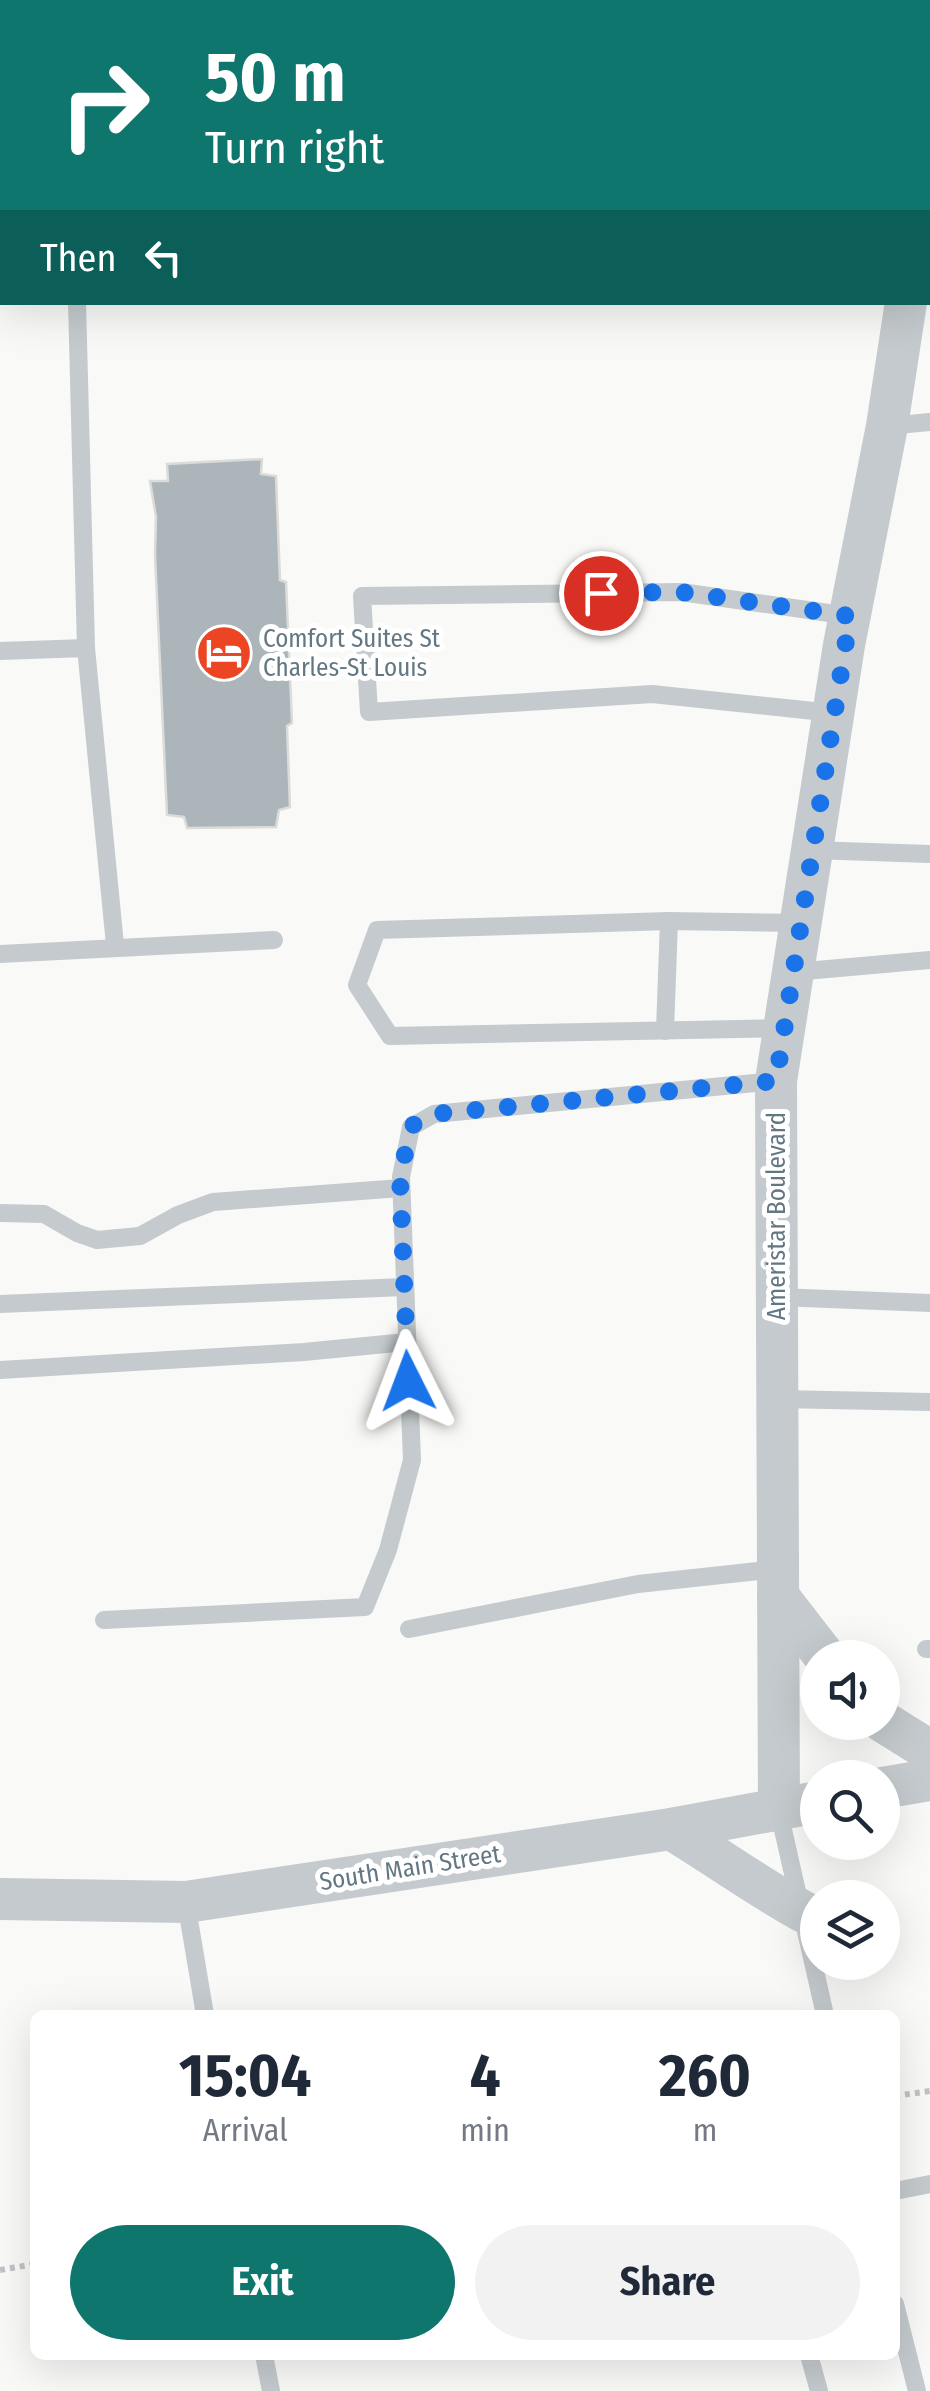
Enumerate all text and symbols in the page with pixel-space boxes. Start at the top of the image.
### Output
text: 50 m [205,36,346,120]
icon: right [40,40,170,170]
text: Turn right [205,121,384,175]
icon: left [136,230,191,285]
text: Then [40,235,116,281]
pin [559,551,644,636]
icon: arrive [574,566,629,621]
hotel icon: Comfort Suites St Charles-St Louis [194,623,254,683]
place label: Comfort Suites St Charles-St Louis [263,624,441,683]
street label: Ameristar Boulevard [762,1112,792,1320]
position arrow [356,1329,460,1433]
map controls [800,1640,900,1980]
button: sound [800,1640,900,1740]
button: search [800,1760,900,1860]
street label: South Main Street [317,1839,503,1897]
button: layers [800,1880,900,1980]
text: 15:04 [179,2040,311,2112]
text: 4 [470,2040,501,2112]
text: 260 [659,2040,751,2112]
text: Arrival [203,2111,288,2149]
text: min [460,2111,510,2149]
text: m [693,2111,717,2149]
button: Exit [70,2225,455,2340]
button: Share [475,2225,860,2340]

